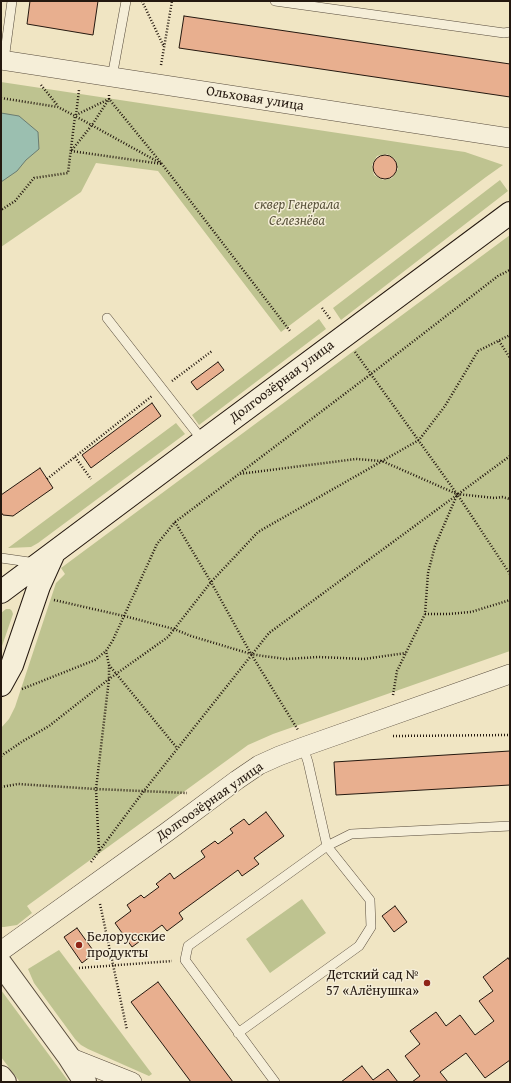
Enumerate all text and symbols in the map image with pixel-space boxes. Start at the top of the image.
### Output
street label: Ольховая улица [205,83,305,115]
park label: сквер Генерала Селезнёва [254,197,340,230]
street label: Долгоозёрная улица [226,337,338,427]
street label: Долгоозёрная улица [153,759,267,845]
place label: Белорусские продукты [87,929,166,962]
marker: Белорусские продукты [74,940,84,950]
place label: Детский сад № 57 «Алёнушка» [326,967,419,1000]
marker: Детский сад № 57 «Алёнушка» [422,978,432,988]

